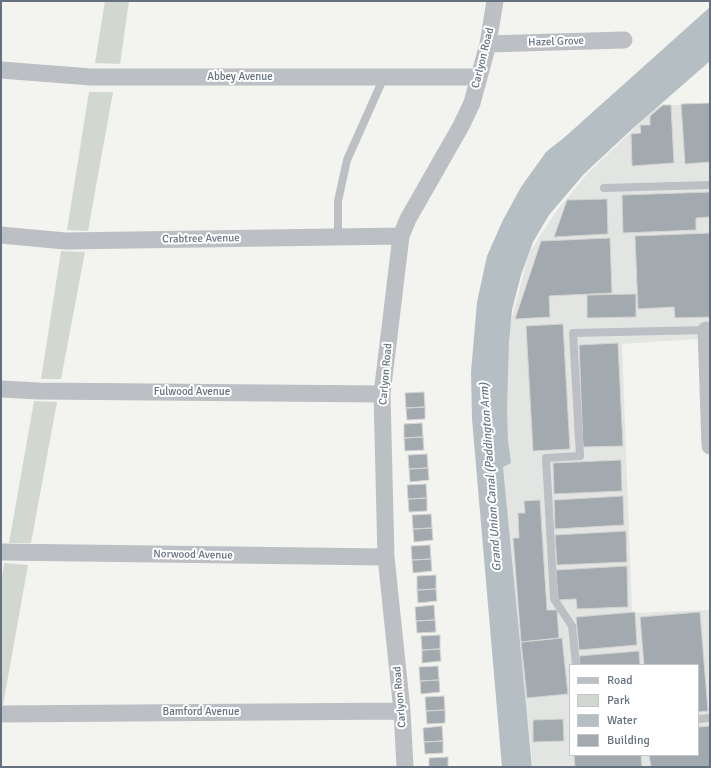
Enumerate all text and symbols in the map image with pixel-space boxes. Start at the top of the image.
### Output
street label: Carlyon Road [469,26,497,90]
street label: Hazel Grove [528,34,584,50]
street label: Abbey Avenue [207,70,273,84]
street label: Crabtree Avenue [162,232,240,246]
street label: Carlyon Road [377,343,395,405]
water label: Grand Union Canal (Paddington Arm) [477,382,505,572]
street label: Fulwood Avenue [154,385,230,399]
street label: Norwood Avenue [153,548,233,562]
legend [569,664,699,756]
street label: Carlyon Road [391,666,409,728]
text: Road [607,673,633,688]
text: Park [607,693,630,708]
street label: Bamford Avenue [163,705,239,719]
text: Water [607,713,637,728]
text: Building [607,733,650,748]

